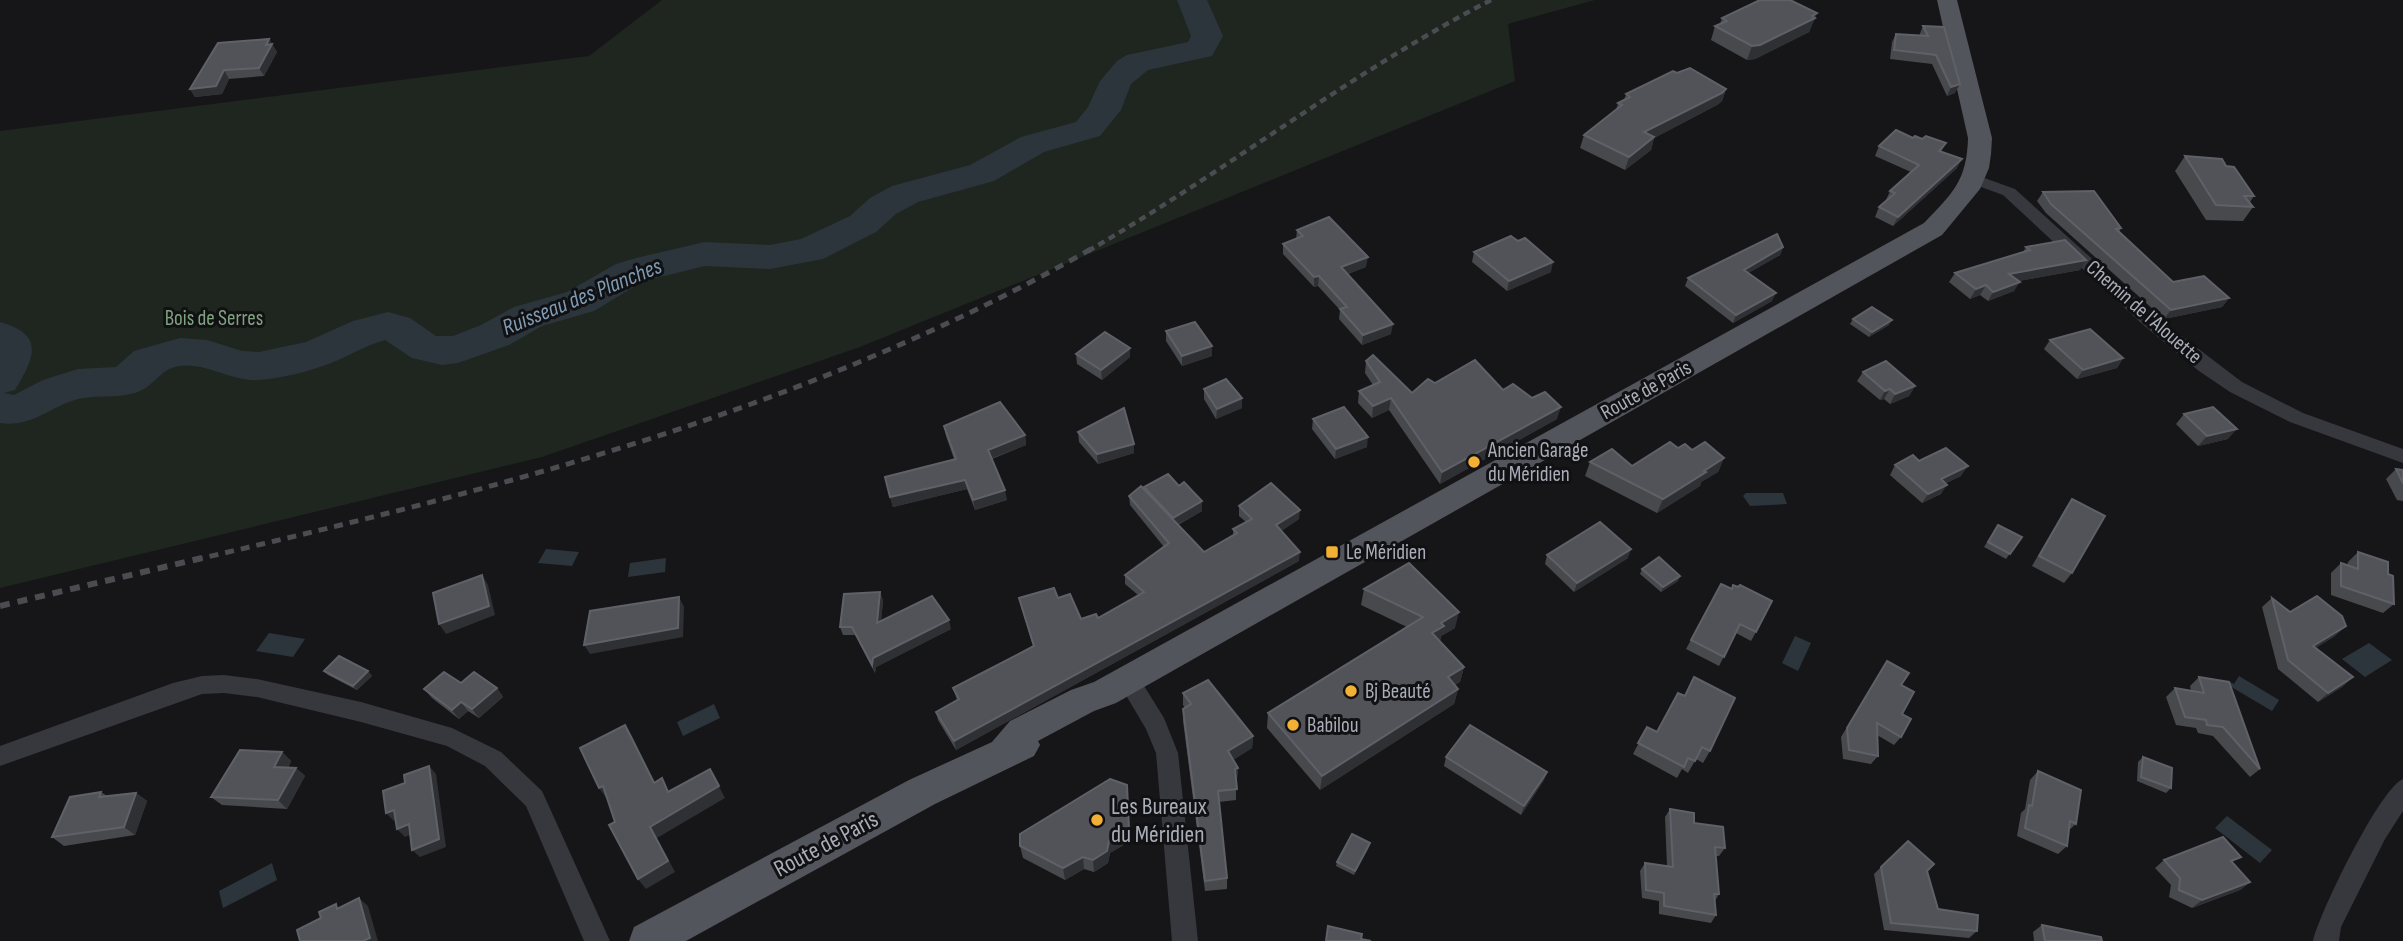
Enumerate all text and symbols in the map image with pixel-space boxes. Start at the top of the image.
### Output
water label: Ruisseau des Planches [498,252,666,342]
street label: Chemin de l'Alouette [2081,255,2207,369]
park label: Bois de Serres [165,306,263,331]
street label: Route de Paris [1596,355,1696,425]
place label: Ancien Garage du Méridien [1487,438,1588,487]
marker: Ancien Garage du Méridien [1466,454,1482,470]
place label: Le Méridien [1346,540,1426,565]
marker: Le Méridien [1324,544,1340,560]
place label: Bj Beauté [1365,679,1431,704]
marker: Bj Beauté [1343,683,1359,699]
place label: Babilou [1307,713,1359,738]
marker: Babilou [1285,717,1301,733]
place label: Les Bureaux du Méridien [1111,792,1207,849]
street label: Route de Paris [769,804,883,884]
marker: Les Bureaux du Méridien [1089,812,1105,828]

